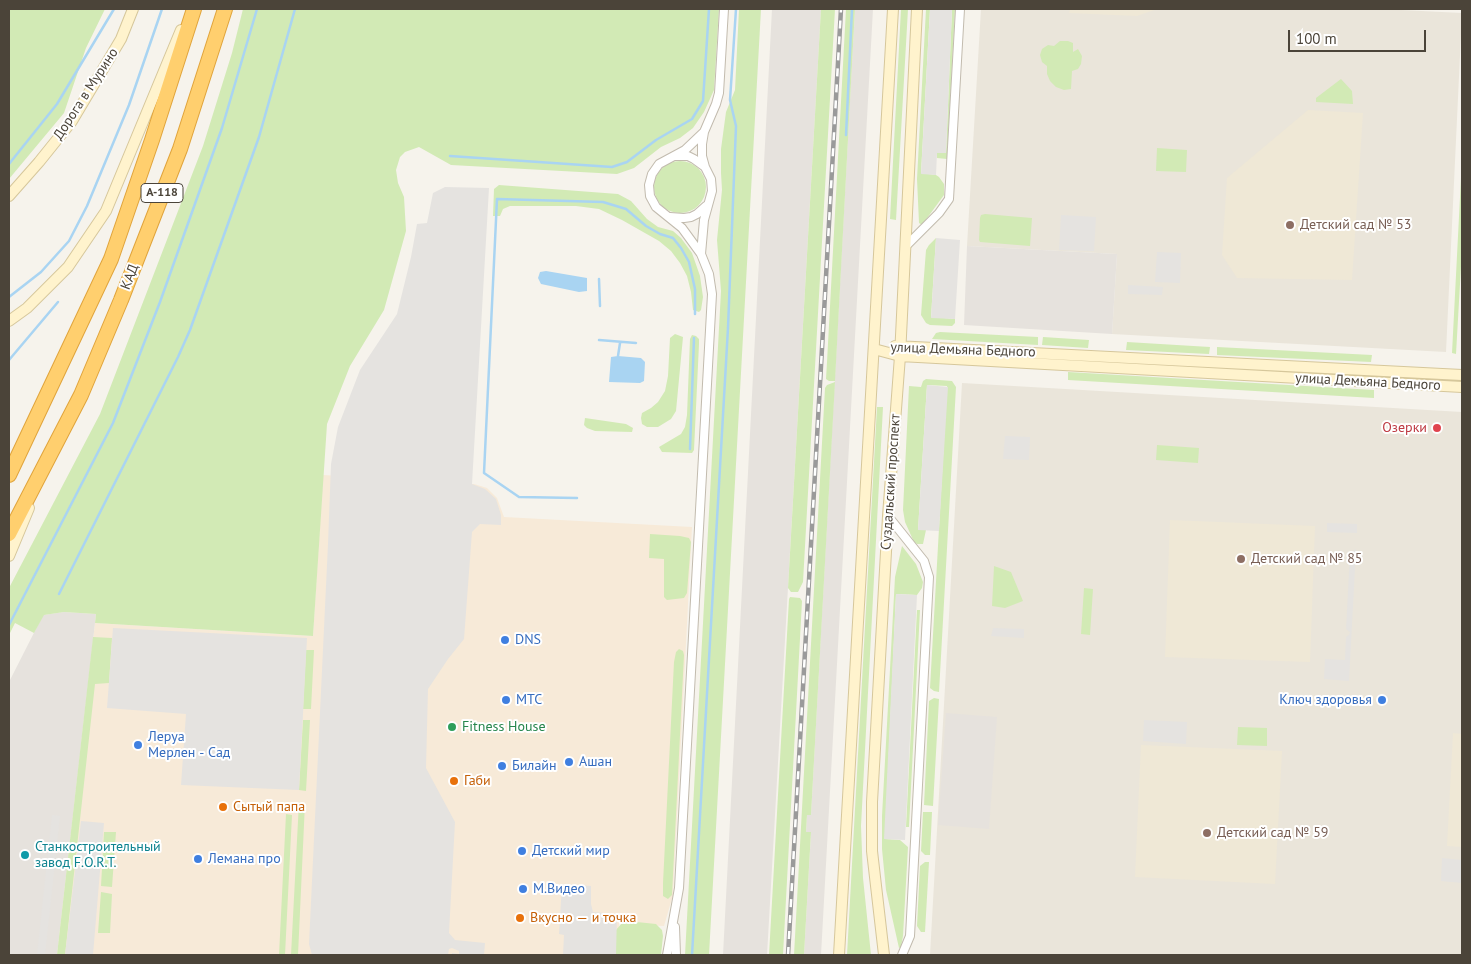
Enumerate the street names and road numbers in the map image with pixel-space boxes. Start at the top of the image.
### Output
street label: Дорога в Мурино [50,45,122,143]
road number: А-118 [141,184,183,202]
street label: КАД [117,262,143,292]
street label: улица Демьяна Бедного [890,339,1036,361]
street label: улица Демьяна Бедного [1295,370,1441,394]
street label: Суздальский проспект [878,413,904,551]

